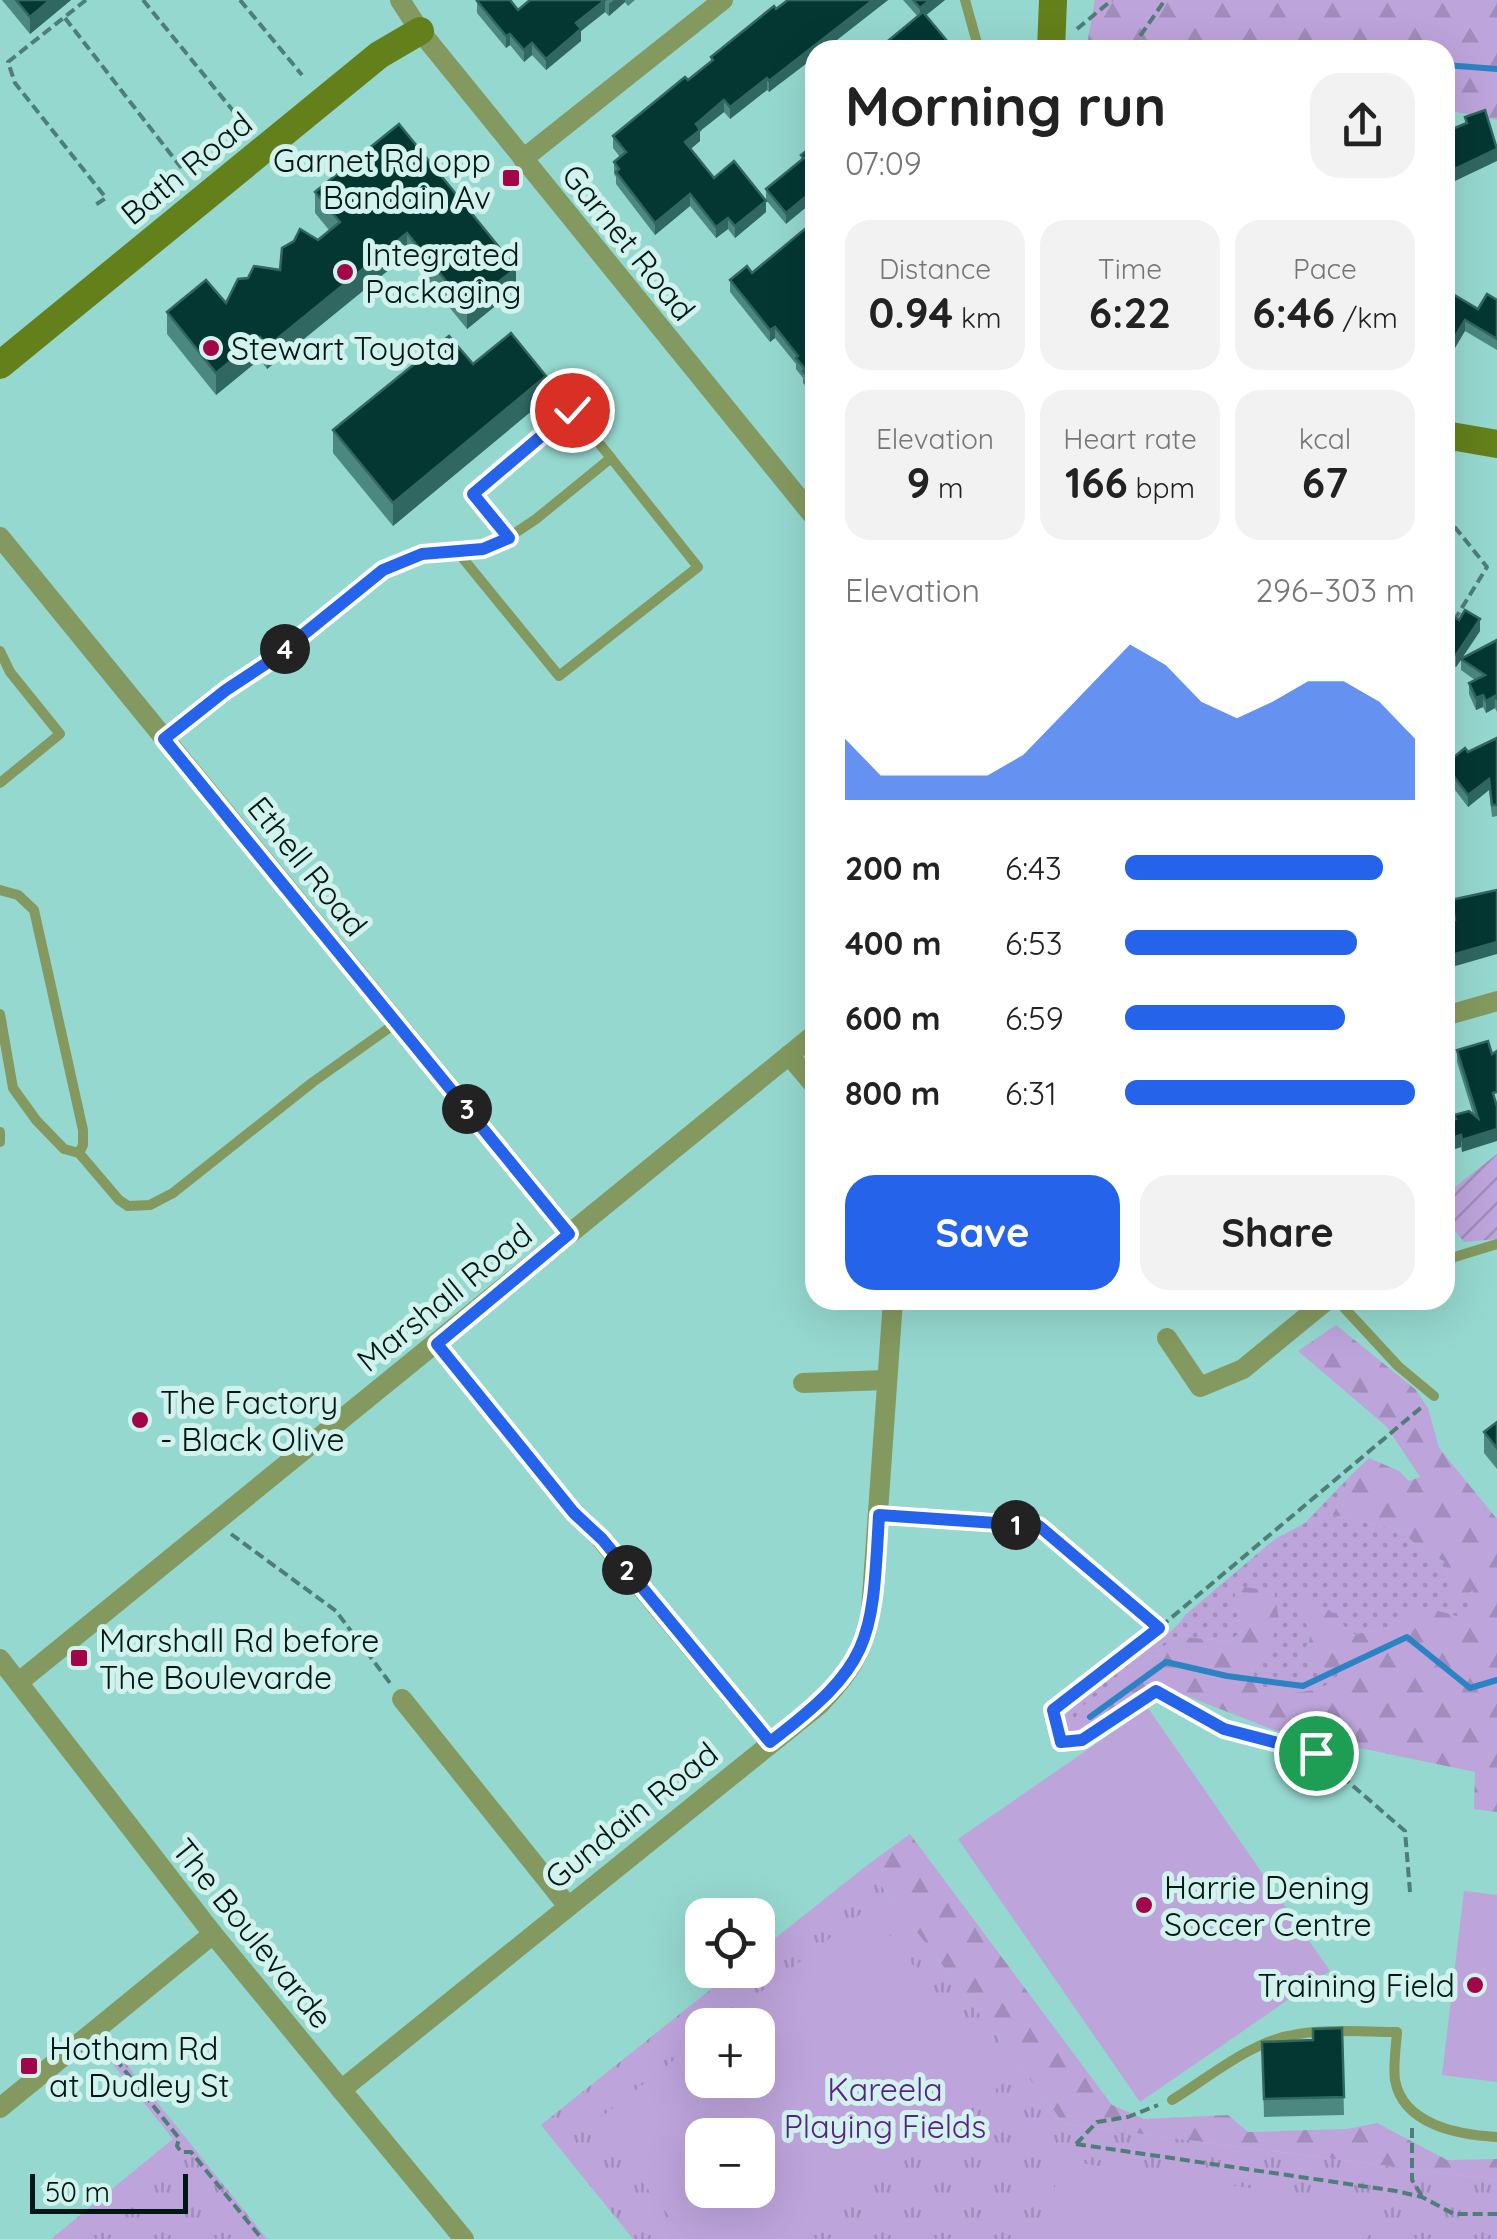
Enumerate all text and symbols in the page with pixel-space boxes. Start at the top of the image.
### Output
text: Morning run [845,71,1166,140]
button: share [1310,73,1415,178]
street label: Bath Road [112,103,260,233]
place label: Garnet Rd opp Bandain Av [273,140,491,217]
text: 07:09 [845,143,922,183]
street label: Garnet Road [554,156,704,328]
marker: Garnet Rd opp Bandain Av [500,167,522,189]
place label: Integrated Packaging [365,234,522,311]
text: Distance [879,251,991,286]
text: Time [1098,251,1162,286]
text: Pace [1293,251,1357,286]
marker: Integrated Packaging [334,261,356,283]
text: 0.94 [869,286,953,339]
text: 6:22 [1089,286,1171,339]
text: 6:46 [1252,286,1335,339]
text: km [953,300,1001,335]
text: /km [1335,300,1398,335]
place label: Stewart Toyota [231,328,456,368]
marker: Stewart Toyota [200,337,222,359]
pin [530,368,615,453]
icon: check [545,383,600,438]
text: Elevation [876,421,994,456]
text: Heart rate [1063,421,1197,456]
text: kcal [1299,421,1351,456]
text: 9 [906,456,930,509]
text: 166 [1065,456,1128,509]
text: 67 [1302,456,1348,509]
text: m [930,470,964,505]
text: bpm [1128,470,1195,505]
text: Elevation [845,570,980,610]
text: 296–303 m [1255,570,1415,610]
pin: 4 [260,624,310,674]
text: 4 [277,631,293,666]
street label: Ethell Road [240,788,376,944]
text: 200 m [845,848,941,888]
text: 6:43 [1005,848,1062,888]
text: 400 m [845,923,942,963]
text: 6:53 [1005,923,1062,963]
text: 600 m [845,998,940,1038]
text: 6:59 [1005,998,1064,1038]
text: 800 m [845,1073,940,1113]
text: 6:31 [1005,1073,1057,1113]
pin: 3 [442,1084,492,1134]
text: 3 [459,1091,475,1126]
button: Save [845,1175,1120,1290]
button: Share [1140,1175,1415,1290]
street label: Marshall Road [348,1214,540,1380]
place label: The Factory - Black Olive [160,1382,345,1459]
marker: The Factory - Black Olive [129,1409,151,1431]
pin: 1 [991,1500,1041,1550]
text: 1 [1011,1507,1021,1542]
pin: 2 [602,1545,652,1595]
text: 2 [619,1552,635,1587]
place label: Marshall Rd before The Boulevarde [99,1620,379,1697]
marker: Marshall Rd before The Boulevarde [68,1647,90,1669]
pin [1274,1711,1359,1796]
icon: arrive [1289,1726,1344,1781]
street label: Gundain Road [536,1733,726,1897]
street label: The Boulevarde [164,1830,342,2036]
place label: Harrie Dening Soccer Centre [1164,1867,1372,1944]
marker: Harrie Dening Soccer Centre [1133,1894,1155,1916]
map controls [685,1898,775,2208]
button: locate [685,1898,775,1988]
place label: Training Field [1257,1965,1455,2005]
marker: Training Field [1464,1974,1486,1996]
button: + [685,2008,775,2098]
place label: Hotham Rd at Dudley St [49,2028,229,2105]
marker: Hotham Rd at Dudley St [18,2055,40,2077]
park label: Kareela Playing Fields [784,2069,986,2146]
button: − [685,2118,775,2208]
scale bar [30,2169,188,2214]
text: 50 m [45,2174,110,2209]

